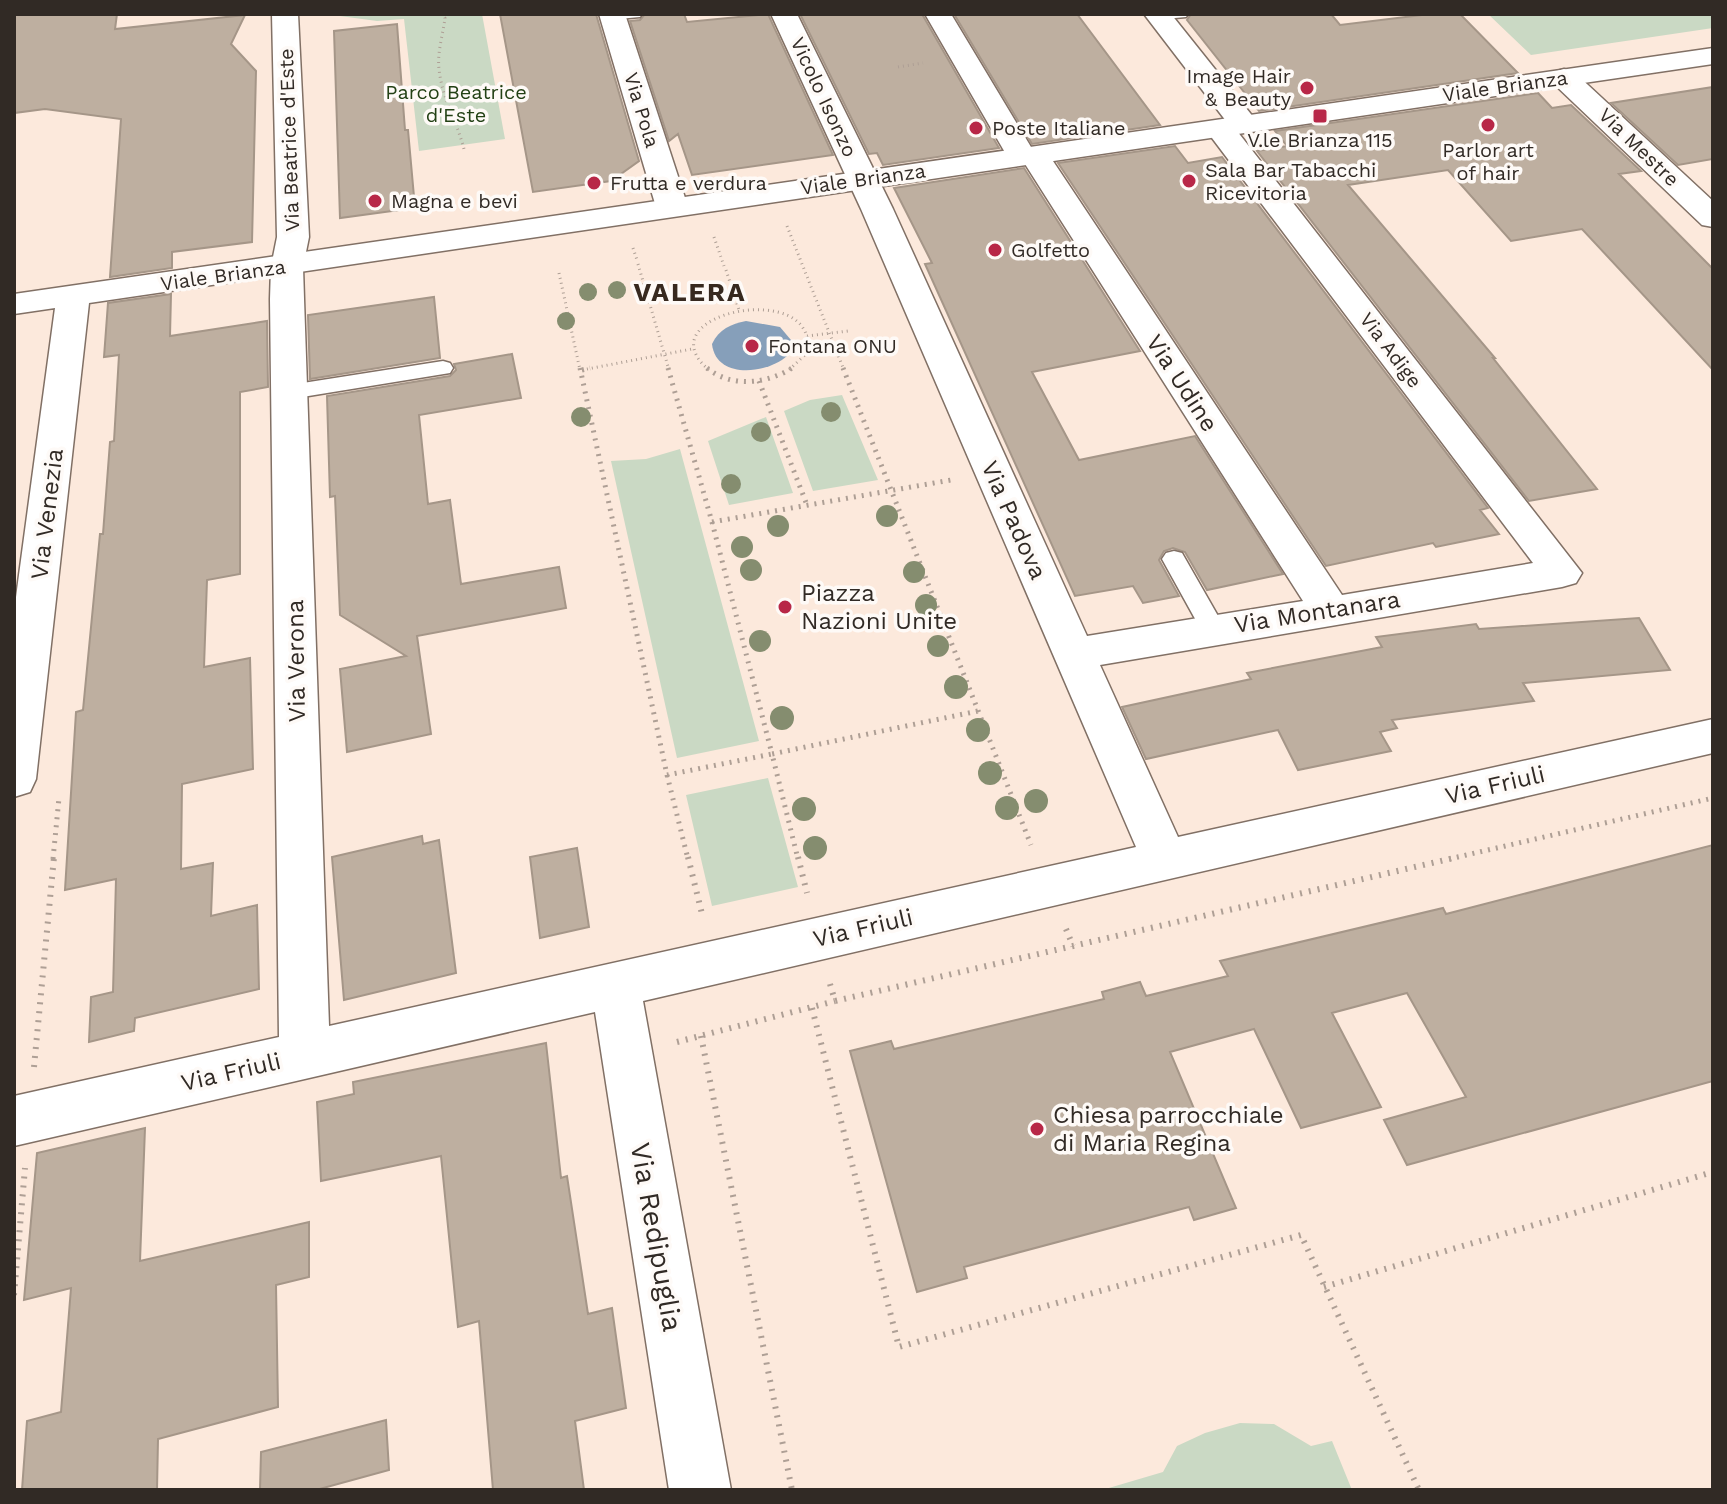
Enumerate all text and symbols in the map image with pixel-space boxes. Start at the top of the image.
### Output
street label: Vicolo Isonzo [786,33,862,161]
street label: Via Beatrice d'Este [274,48,304,232]
place label: Image Hair & Beauty [1186,64,1292,111]
street label: Viale Brianza [1441,65,1569,107]
street label: Via Pola [619,69,665,151]
marker: Image Hair & Beauty [1298,79,1316,97]
park label: Parco Beatrice d'Este [385,80,527,127]
street label: Via Mestre [1594,103,1684,191]
marker: V.le Brianza 115 [1311,107,1329,125]
place label: Poste Italiane [992,116,1126,140]
marker: Parlor art of hair [1479,116,1497,134]
marker: Poste Italiane [967,119,985,137]
place label: V.le Brianza 115 [1247,128,1393,152]
place label: Parlor art of hair [1442,138,1534,185]
street label: Viale Brianza [799,158,927,200]
place label: Sala Bar Tabacchi Ricevitoria [1205,158,1376,205]
place label: Frutta e verdura [610,171,767,195]
marker: Sala Bar Tabacchi Ricevitoria [1180,172,1198,190]
marker: Frutta e verdura [585,174,603,192]
place label: Magna e bevi [391,189,518,213]
marker: Magna e bevi [366,192,384,210]
place label: Golfetto [1011,238,1090,262]
marker: Golfetto [986,241,1004,259]
street label: Viale Brianza [159,254,287,296]
district label: VALERA [633,277,747,307]
street label: Via Adige [1355,308,1427,392]
street label: Via Udine [1140,329,1224,437]
place label: Fontana ONU [768,334,897,358]
marker: Fontana ONU [743,337,761,355]
street label: Via Venezia [25,447,69,581]
street label: Via Padova [975,456,1053,584]
place label: Piazza Nazioni Unite [801,579,957,635]
street label: Via Montanara [1232,585,1402,639]
marker: Piazza Nazioni Unite [776,598,794,616]
street label: Via Verona [281,599,311,723]
street label: Via Friuli [1442,760,1548,810]
street label: Via Friuli [810,903,916,953]
street label: Via Friuli [178,1047,284,1097]
place label: Chiesa parrocchiale di Maria Regina [1053,1101,1284,1157]
marker: Chiesa parrocchiale di Maria Regina [1028,1120,1046,1138]
street label: Via Redipuglia [624,1140,689,1334]

